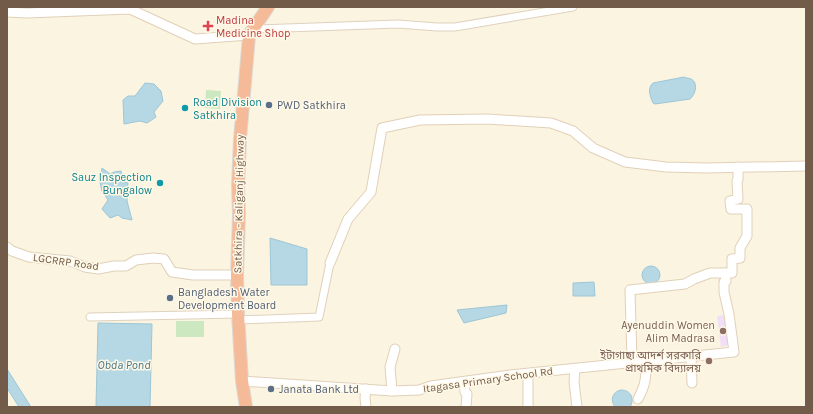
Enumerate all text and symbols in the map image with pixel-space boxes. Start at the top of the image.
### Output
place label: Madina Medicine Shop [216,14,290,40]
marker: Madina Medicine Shop [203,21,213,31]
place label: Road Division Satkhira [193,96,262,122]
place label: PWD Satkhira [277,99,346,112]
marker: PWD Satkhira [264,100,274,110]
marker: Road Division Satkhira [180,103,190,113]
street label: Satkhira - Kaliganj Highway [231,135,247,273]
place label: Sauz Inspection Bungalow [71,171,152,197]
marker: Sauz Inspection Bungalow [155,178,165,188]
street label: LGCRRP Road [32,251,100,273]
place label: Bangladesh Water Development Board [178,286,276,312]
marker: Bangladesh Water Development Board [165,293,175,303]
place label: Ayenuddin Women Alim Madrasa [621,319,715,345]
marker: Ayenuddin Women Alim Madrasa [718,326,728,336]
place label: ইটাগাছা আদর্শ সরকারি প্রাথমিক বিদ্যালয় [599,348,701,375]
marker: ইটাগাছা আদর্শ সরকারি প্রাথমিক বিদ্যালয় [704,356,714,366]
water label: Obda Pond [97,358,151,372]
street label: Itagasa Primary School Rd [422,364,554,396]
place label: Janata Bank Ltd [279,383,359,396]
marker: Janata Bank Ltd [266,384,276,394]

